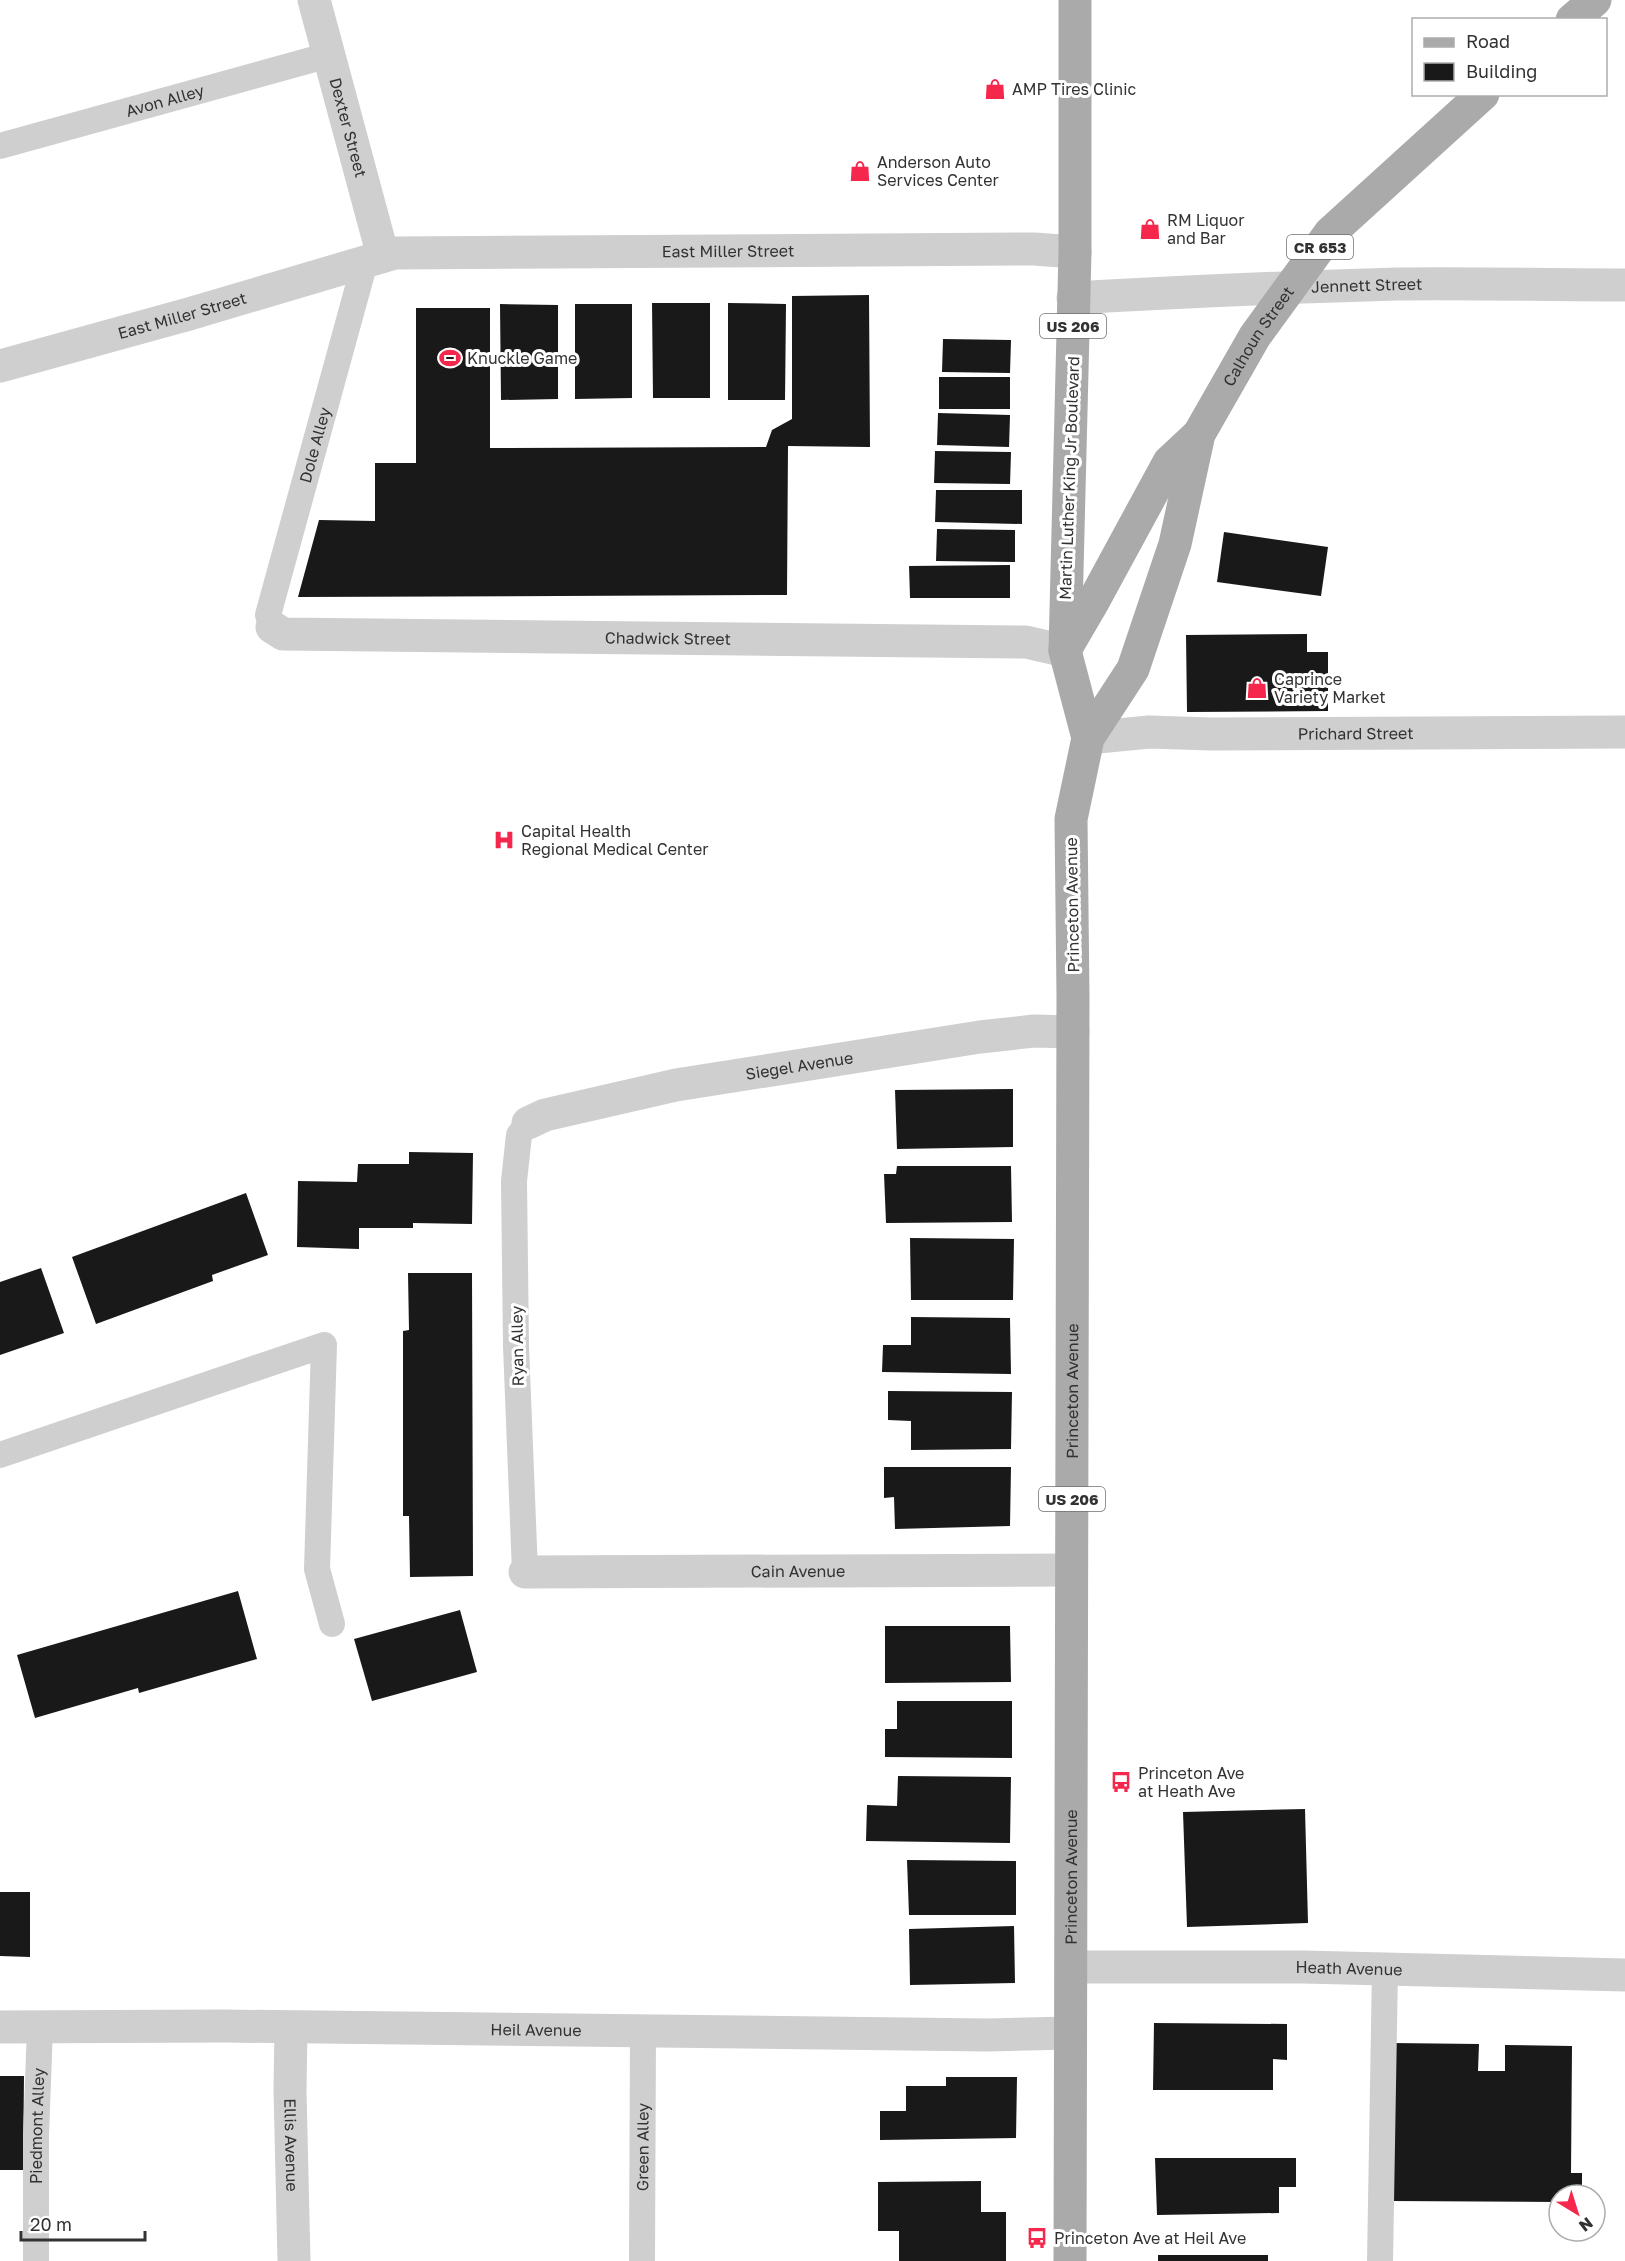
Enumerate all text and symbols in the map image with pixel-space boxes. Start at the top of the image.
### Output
legend [1412,18,1607,96]
text: Road [1466,30,1510,52]
text: Building [1466,60,1537,82]
street label: Dexter Street [325,75,371,180]
shop icon: AMP Tires Clinic [983,77,1007,101]
place label: AMP Tires Clinic [1012,79,1136,99]
street label: Avon Alley [123,80,206,121]
place label: Anderson Auto Services Center [877,152,999,190]
shop icon: Anderson Auto Services Center [848,159,872,183]
place label: RM Liquor and Bar [1167,210,1244,248]
shop icon: RM Liquor and Bar [1138,217,1162,241]
road number: CR 653 [1287,235,1353,259]
street label: East Miller Street [662,240,795,261]
street label: Jennett Street [1311,274,1422,297]
street label: Calhoun Street [1218,282,1298,390]
street label: East Miller Street [116,288,249,343]
road number: US 206 [1040,314,1106,338]
sports icon: Knuckle Game [438,346,462,370]
place label: Knuckle Game [467,348,577,368]
street label: Martin Luther King Jr Boulevard [1055,356,1083,600]
street label: Dole Alley [295,405,335,485]
street label: Chadwick Street [605,627,731,649]
place label: Caprince Variety Market [1274,669,1386,707]
shop icon: Caprince Variety Market [1245,676,1269,700]
street label: Prichard Street [1298,723,1414,744]
place label: Capital Health Regional Medical Center [521,821,709,859]
hospital icon: Capital Health Regional Medical Center [492,828,516,852]
street label: Princeton Avenue [1061,837,1083,973]
street label: Siegel Avenue [744,1047,854,1084]
street label: Ryan Alley [506,1305,528,1386]
street label: Princeton Avenue [1062,1323,1082,1459]
road number: US 206 [1039,1487,1105,1511]
street label: Cain Avenue [751,1561,845,1581]
place label: Princeton Ave at Heath Ave [1138,1763,1244,1801]
bus stop icon: Princeton Ave at Heath Ave [1109,1770,1133,1794]
street label: Princeton Avenue [1061,1809,1081,1945]
street label: Heath Avenue [1295,1957,1403,1979]
street label: Heil Avenue [490,2019,582,2040]
street label: Piedmont Alley [26,2068,48,2184]
street label: Ellis Avenue [280,2098,302,2192]
street label: Green Alley [632,2103,653,2191]
north arrow [1547,2183,1607,2243]
scale bar [21,2204,146,2242]
text: 20 m [30,2213,72,2235]
text: N [1575,2213,1597,2236]
bus stop icon: Princeton Ave at Heil Ave [1025,2226,1049,2250]
place label: Princeton Ave at Heil Ave [1054,2228,1246,2248]

